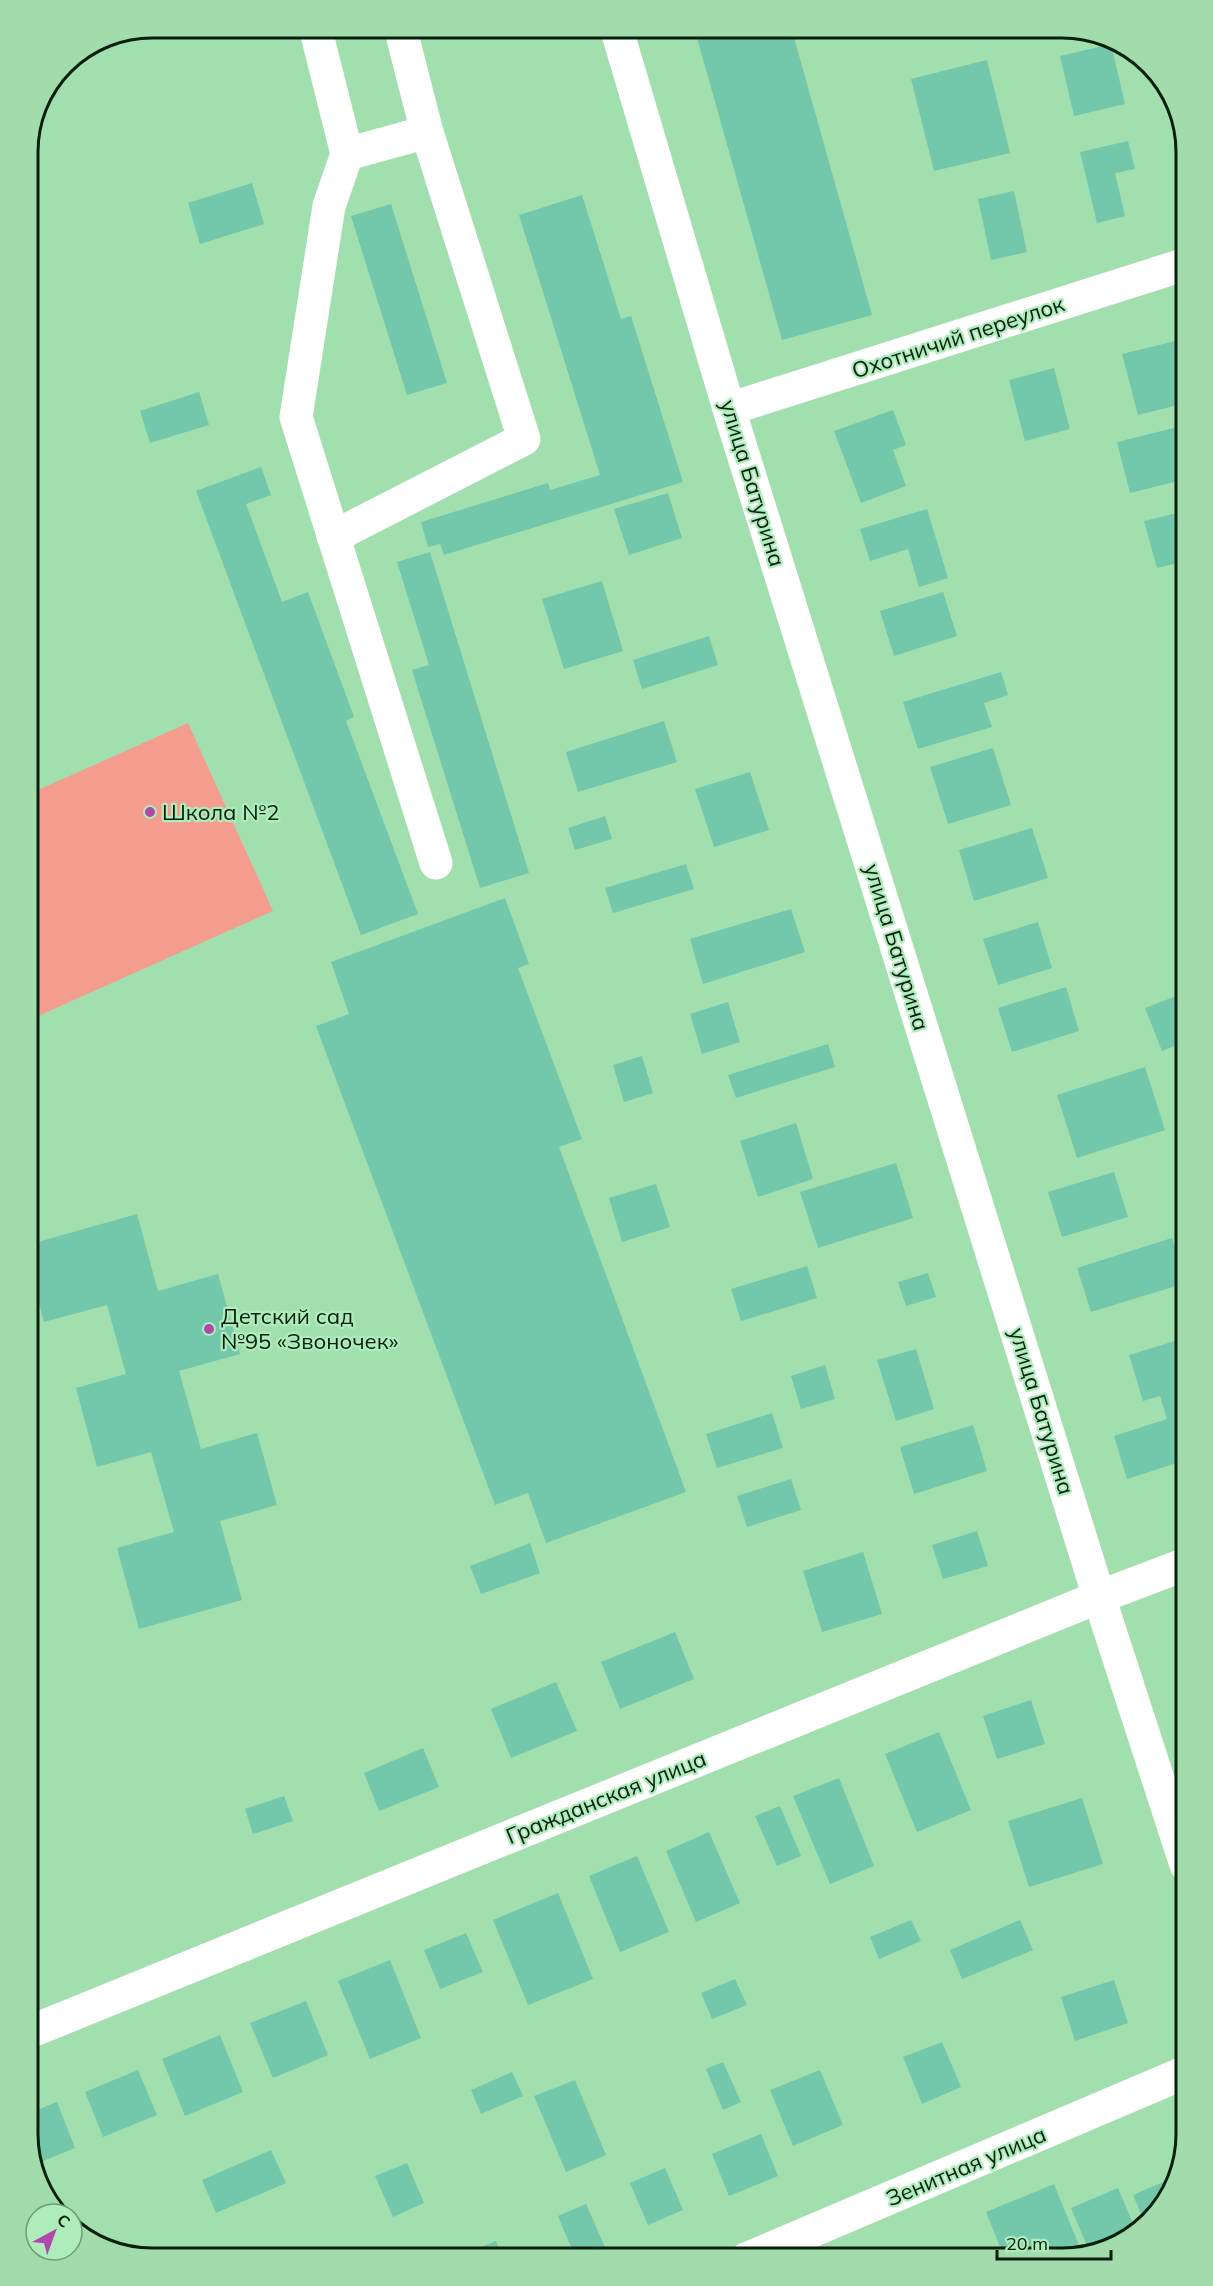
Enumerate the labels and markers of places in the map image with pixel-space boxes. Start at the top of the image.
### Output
place label: Школа №2 [162,798,279,826]
marker: Школа №2 [143,805,157,819]
place label: Детский сад №95 «Звоночек» [221,1302,399,1355]
marker: Детский сад №95 «Звоночек» [202,1322,216,1336]

